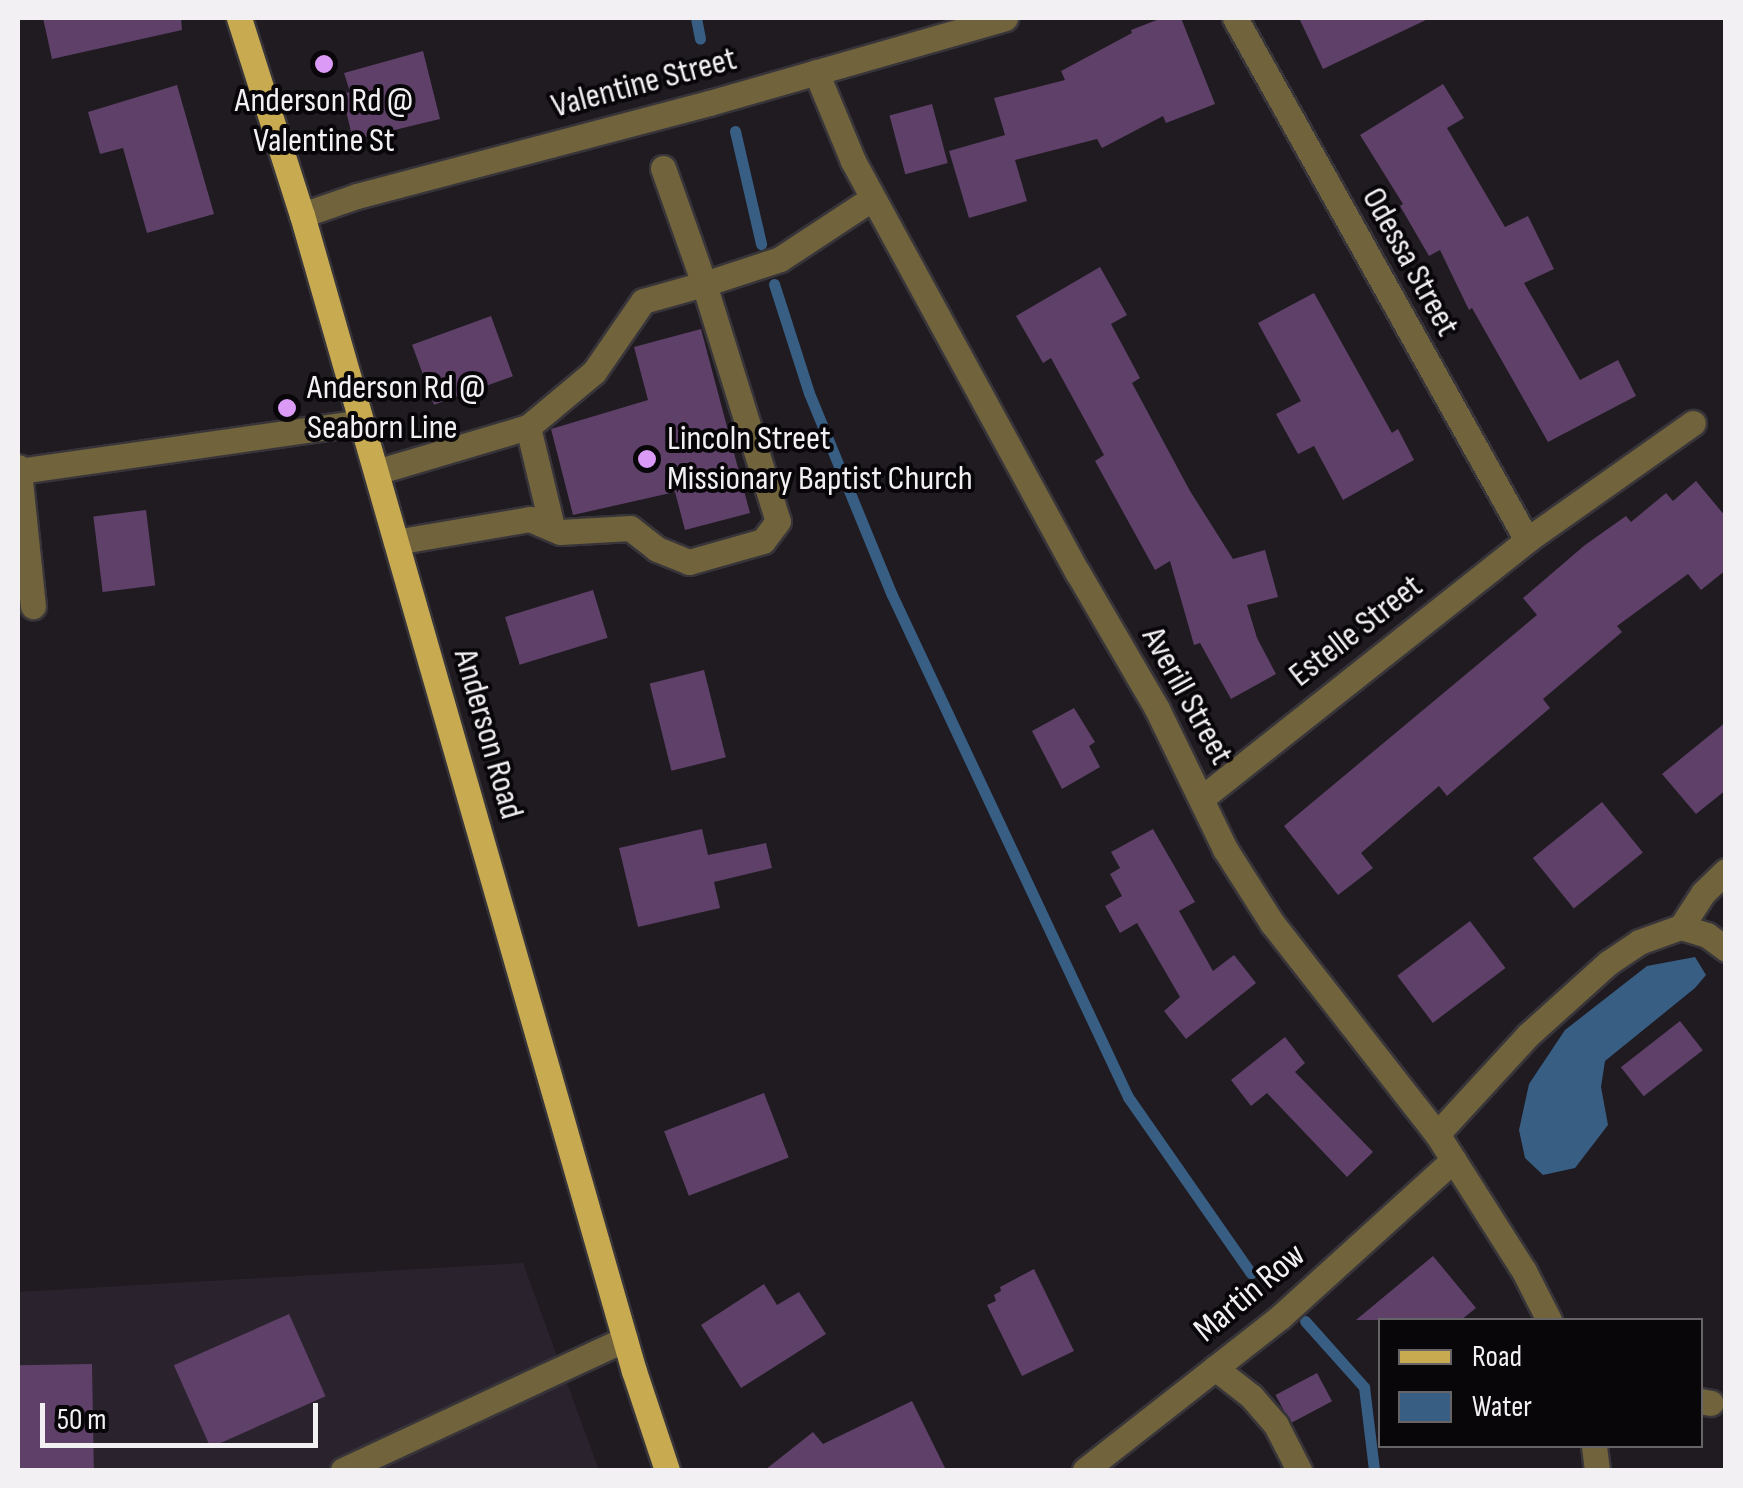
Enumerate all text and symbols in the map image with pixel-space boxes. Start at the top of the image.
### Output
street label: Valentine Street [547,38,741,128]
marker: Anderson Rd @ Valentine St [313,53,335,75]
place label: Anderson Rd @ Valentine St [235,80,413,162]
street label: Odessa Street [1352,180,1468,344]
place label: Anderson Rd @ Seaborn Line [307,367,485,449]
marker: Anderson Rd @ Seaborn Line [276,397,298,419]
place label: Lincoln Street Missionary Baptist Church [667,418,973,500]
marker: Lincoln Street Missionary Baptist Church [636,448,658,470]
street label: Estelle Street [1281,566,1431,696]
street label: Averill Street [1132,620,1242,772]
street label: Anderson Road [444,644,532,824]
street label: Martin Row [1186,1234,1314,1352]
legend [1378,1318,1703,1448]
text: Road [1472,1339,1522,1375]
scale bar [45,1383,322,1445]
text: Water [1472,1389,1532,1425]
text: 50 m [57,1402,106,1438]

